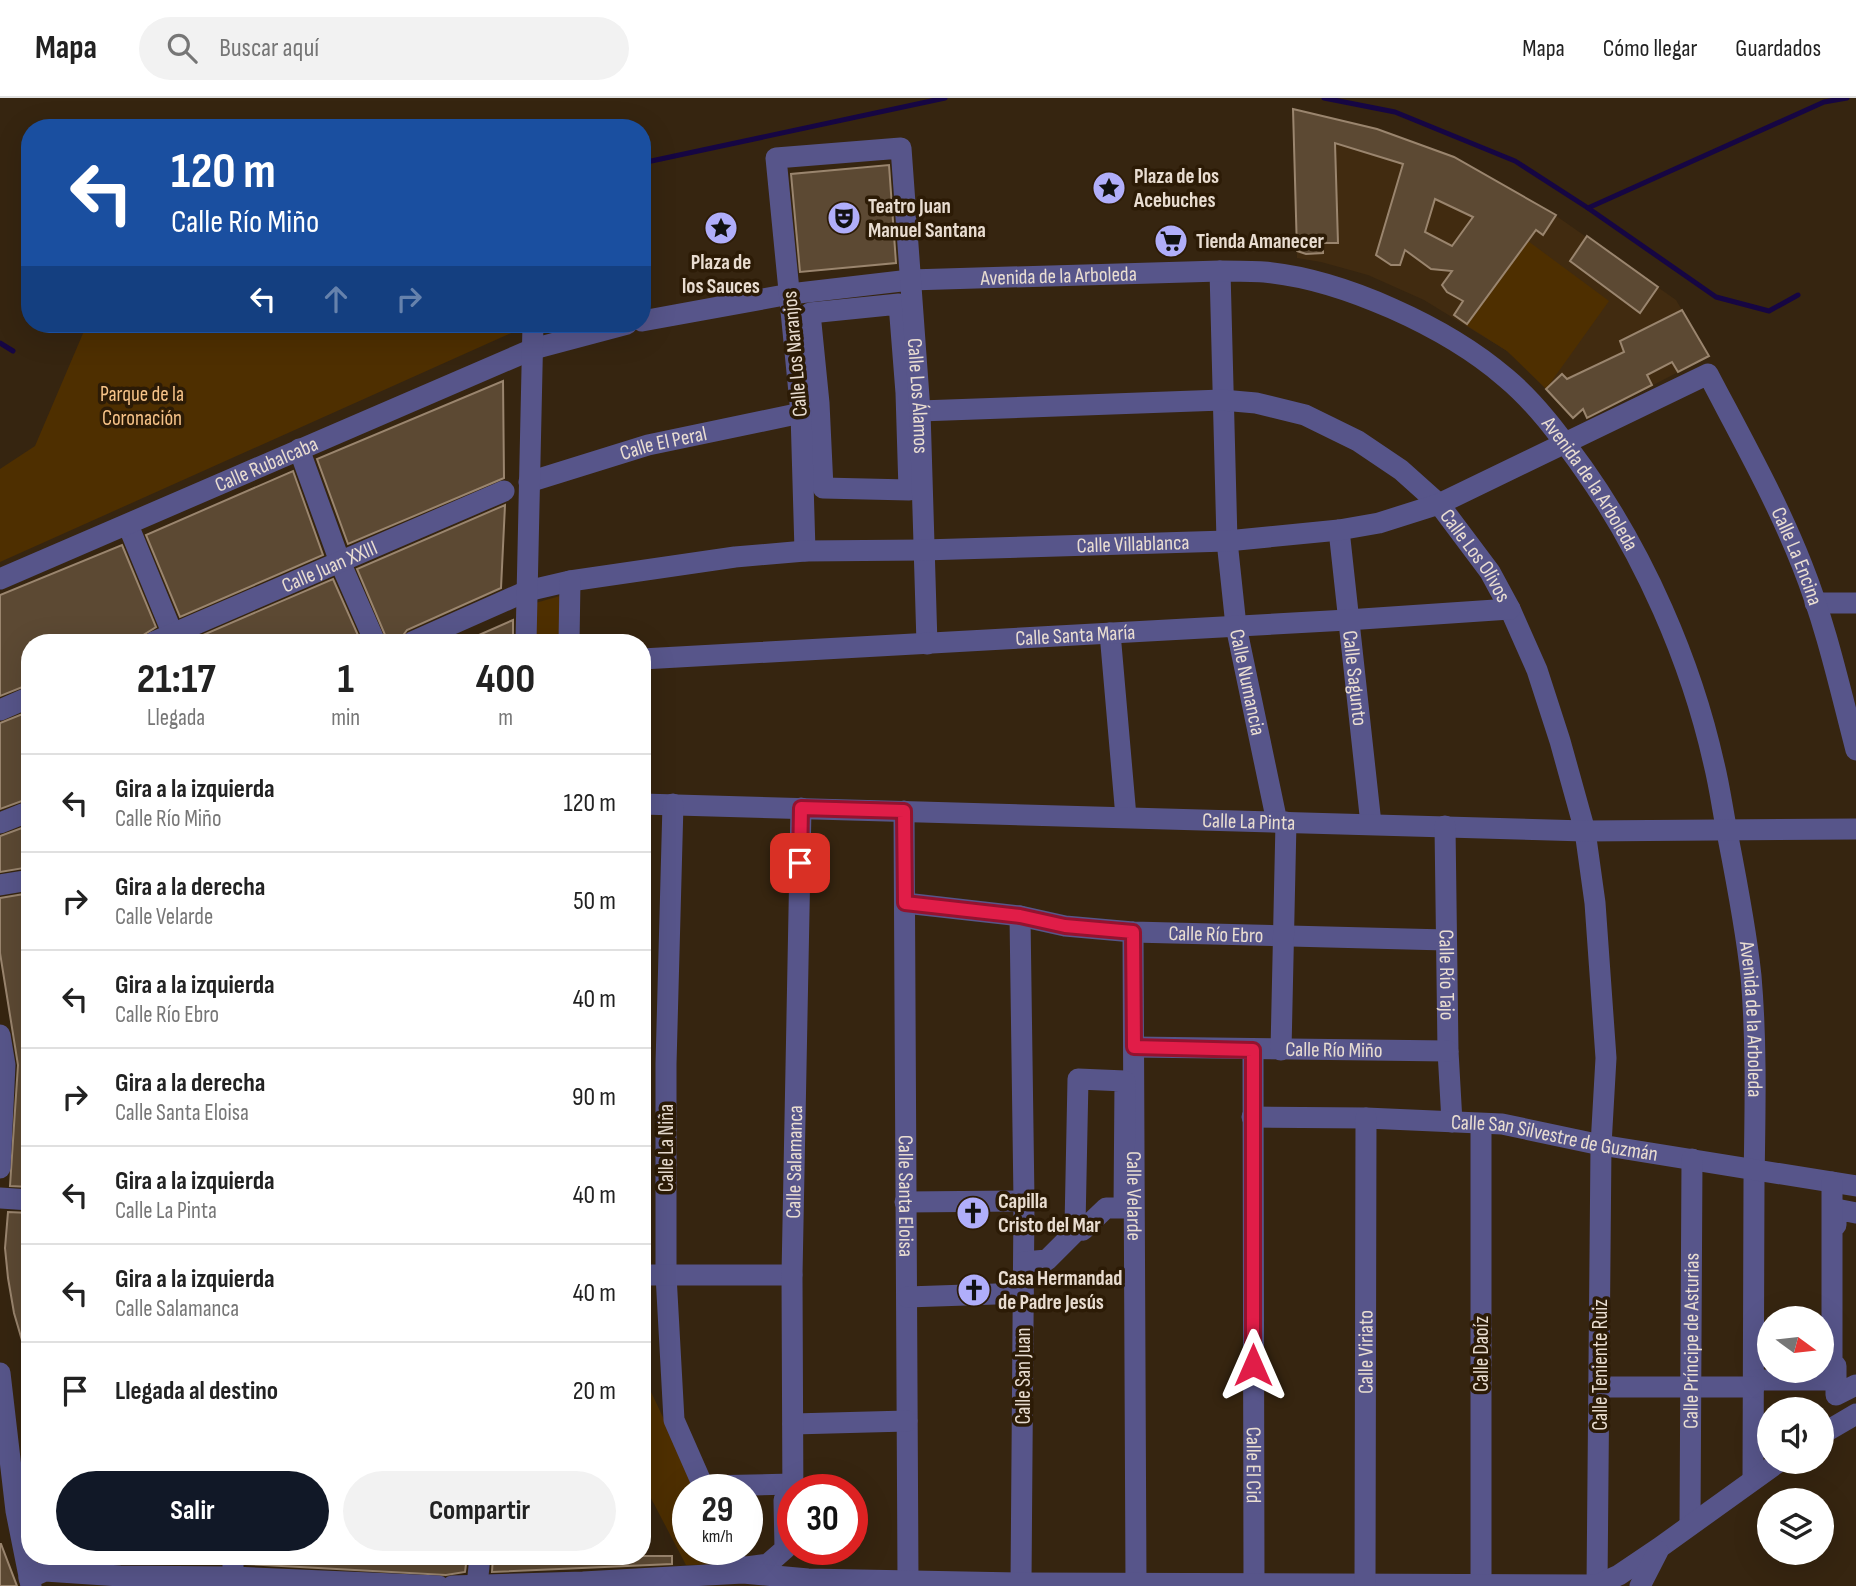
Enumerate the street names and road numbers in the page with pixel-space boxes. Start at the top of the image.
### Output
street label: Avenida de la Arboleda [979,261,1137,290]
street label: Calle Los Naranjos [777,290,813,418]
street label: Calle Los Álamos [902,337,934,454]
street label: Avenida de la Arboleda [1536,411,1644,555]
street label: Calle El Peral [617,421,709,466]
street label: Calle Rubalcaba [211,431,322,497]
street label: Calle La Encina [1766,503,1828,608]
street label: Calle Los Olivos [1435,504,1516,606]
street label: Calle Villablanca [1076,530,1190,558]
street label: Calle Juan XXIII [278,535,381,598]
street label: Calle Santa María [1015,619,1136,651]
street label: Calle Numancia [1224,627,1271,738]
street label: Calle Sagunto [1338,629,1373,727]
street label: Calle La Pinta [1202,808,1296,835]
street label: Calle Río Ebro [1168,920,1264,948]
street label: Calle Río Tajo [1434,929,1460,1021]
street label: Avenida de la Arboleda [1734,939,1768,1097]
street label: Calle Río Miño [1285,1036,1383,1063]
street label: Calle La Niña [654,1104,679,1192]
street label: Calle Salamanca [781,1105,808,1219]
street label: Calle San Silvestre de Guzmán [1451,1109,1660,1166]
street label: Calle Santa Eloisa [893,1135,919,1257]
street label: Calle Velarde [1122,1151,1147,1241]
street label: Calle Príncipe de Asturias [1678,1253,1704,1429]
street label: Calle Teniente Ruiz [1588,1299,1613,1431]
street label: Calle Viriato [1353,1310,1378,1394]
street label: Calle Daoíz [1469,1316,1494,1392]
street label: Calle San Juan [1011,1327,1036,1425]
street label: Calle El Cid [1241,1427,1266,1503]

